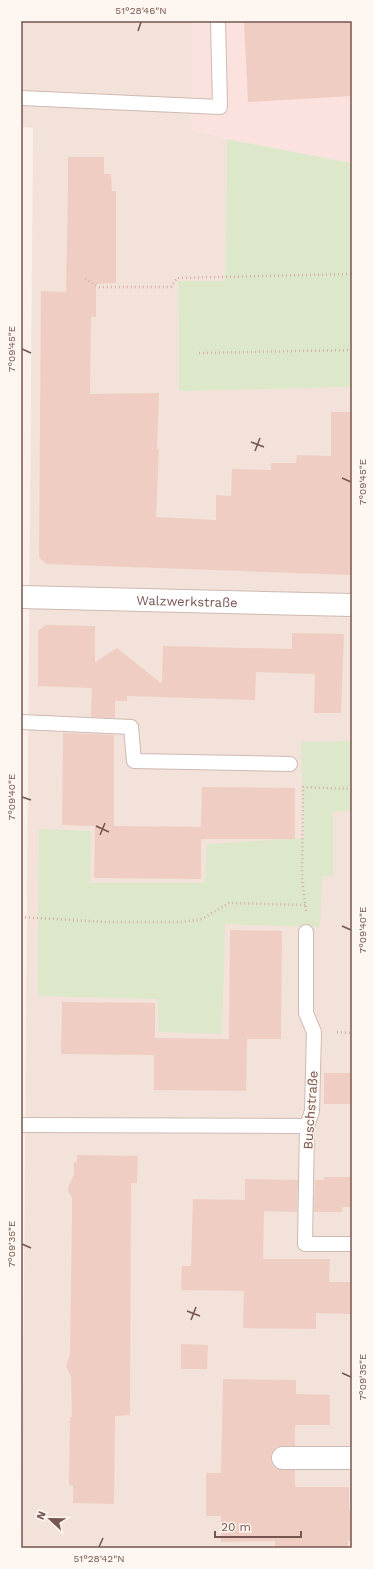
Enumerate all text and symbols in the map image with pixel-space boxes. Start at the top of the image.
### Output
text: 51°28'46"N [115,5,167,16]
text: 7°09'45"E [6,326,17,372]
text: 7°09'45"E [357,459,368,505]
street label: Walzwerkstraße [136,593,238,610]
text: 7°09'40"E [6,774,17,820]
text: 7°09'40"E [357,907,368,953]
street label: Buschstraße [300,1070,321,1150]
text: 7°09'35"E [6,1221,17,1268]
text: 7°09'35"E [357,1354,368,1401]
north arrow [30,1499,70,1539]
text: N [34,1509,49,1522]
scale bar [215,1513,301,1539]
text: 20 m [221,1520,251,1534]
text: 51°28'42"N [73,1553,125,1564]

